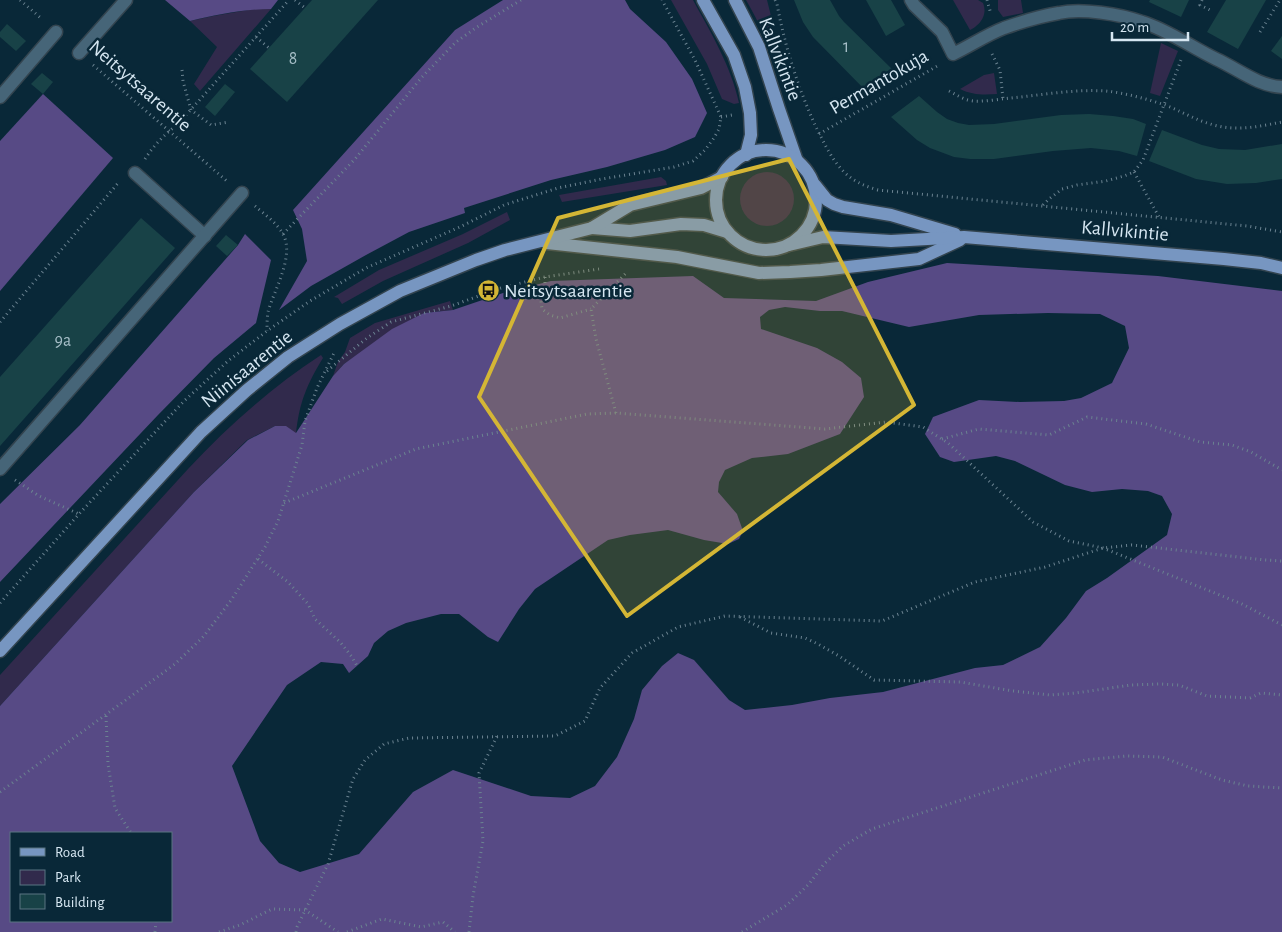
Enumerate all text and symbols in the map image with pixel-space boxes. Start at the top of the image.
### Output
scale bar [1112,10,1188,42]
street label: Kallvikintie [755,14,805,104]
text: 20 m [1120,20,1149,35]
street label: Neitsytsaarentie [85,36,195,136]
house number: 1 [843,38,849,56]
street label: Permantokuja [826,46,932,118]
house number: 8 [289,50,297,68]
street label: Kallvikintie [1080,217,1170,245]
bus stop icon: Neitsytsaarentie [476,279,500,303]
place label: Neitsytsaarentie [504,281,632,301]
street label: Niinisaarentie [198,326,296,412]
house number: 9a [55,332,71,350]
legend [10,832,172,922]
text: Road [55,845,85,860]
text: Park [55,870,81,885]
text: Building [55,895,105,910]

